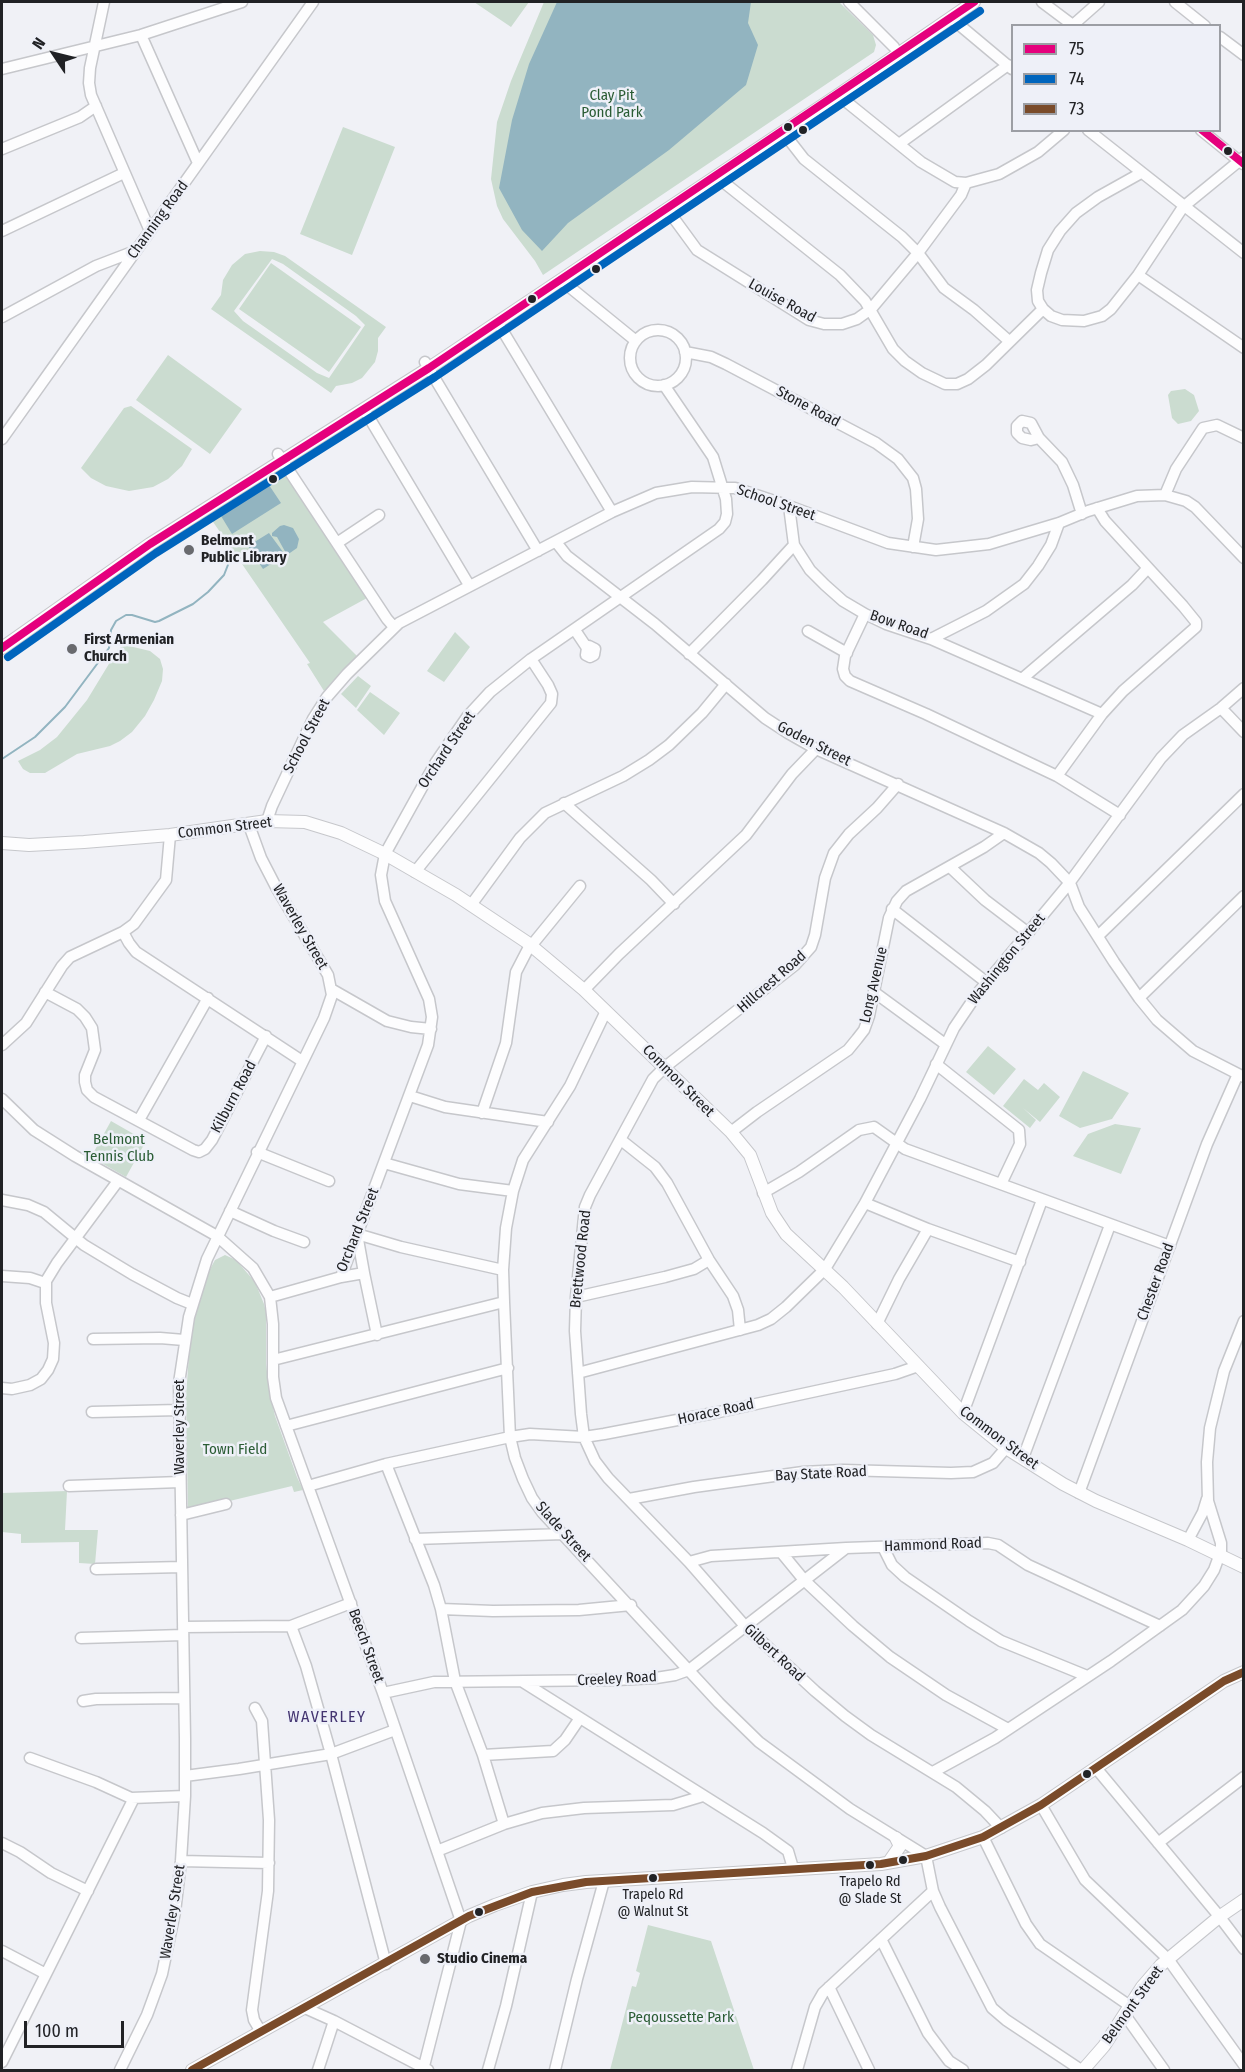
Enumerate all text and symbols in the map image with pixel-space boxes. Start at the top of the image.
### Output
north arrow [24,24,84,84]
legend [1011,24,1221,132]
text: N [28,34,49,53]
text: 75 [1069,38,1084,60]
text: 74 [1069,68,1084,90]
park label: Clay Pit Pond Park [581,87,643,122]
text: 73 [1069,98,1084,120]
unlabelled marker [782,121,794,133]
unlabelled marker [797,124,809,136]
unlabelled marker [1222,145,1234,157]
street label: Channing Road [124,178,192,262]
unlabelled marker [590,263,602,275]
street label: Louise Road [745,275,819,327]
unlabelled marker [526,293,538,305]
street label: Stone Road [773,383,843,431]
unlabelled marker [267,473,279,485]
street label: School Street [734,481,818,525]
place label: Belmont Public Library [201,532,287,567]
marker: Belmont Public Library [182,543,196,557]
street label: Bow Road [867,607,931,643]
place label: First Armenian Church [84,631,174,666]
marker: First Armenian Church [65,642,79,656]
street label: School Street [280,696,334,776]
street label: Orchard Street [415,708,479,792]
street label: Goden Street [774,718,854,770]
street label: Common Street [177,813,273,843]
street label: Waverley Street [268,881,332,973]
street label: Washington Street [965,910,1049,1008]
street label: Long Avenue [856,945,892,1025]
street label: Hillcrest Road [734,947,810,1017]
street label: Common Street [638,1041,718,1121]
street label: Kilburn Road [207,1058,261,1136]
park label: Belmont Tennis Club [84,1131,154,1166]
street label: Orchard Street [333,1185,383,1275]
street label: Brettwood Road [567,1209,595,1309]
street label: Chester Road [1134,1241,1178,1323]
street label: Waverley Street [171,1379,189,1475]
street label: Horace Road [676,1395,756,1429]
street label: Common Street [956,1402,1042,1474]
park label: Town Field [203,1441,267,1459]
street label: Bay State Road [775,1463,867,1485]
street label: Slade Street [531,1498,595,1566]
street label: Hammond Road [884,1534,982,1556]
street label: Beech Street [344,1606,388,1686]
street label: Gilbert Road [740,1620,808,1686]
street label: Creeley Road [577,1668,657,1690]
district label: WAVERLEY [287,1708,367,1728]
unlabelled marker [1081,1768,1093,1780]
unlabelled marker [897,1854,909,1866]
marker: Trapelo Rd @ Slade St [864,1859,876,1871]
street label: Waverley Street [157,1863,189,1961]
marker: Trapelo Rd @ Walnut St [647,1872,659,1884]
place label: Trapelo Rd @ Slade St [839,1874,901,1906]
place label: Trapelo Rd @ Walnut St [618,1887,688,1919]
unlabelled marker [473,1906,485,1918]
place label: Studio Cinema [437,1950,527,1968]
marker: Studio Cinema [418,1952,432,1966]
street label: Belmont Street [1099,1962,1167,2048]
scale bar [27,2009,128,2047]
park label: Peqoussette Park [628,2009,734,2027]
text: 100 m [35,2020,79,2042]

